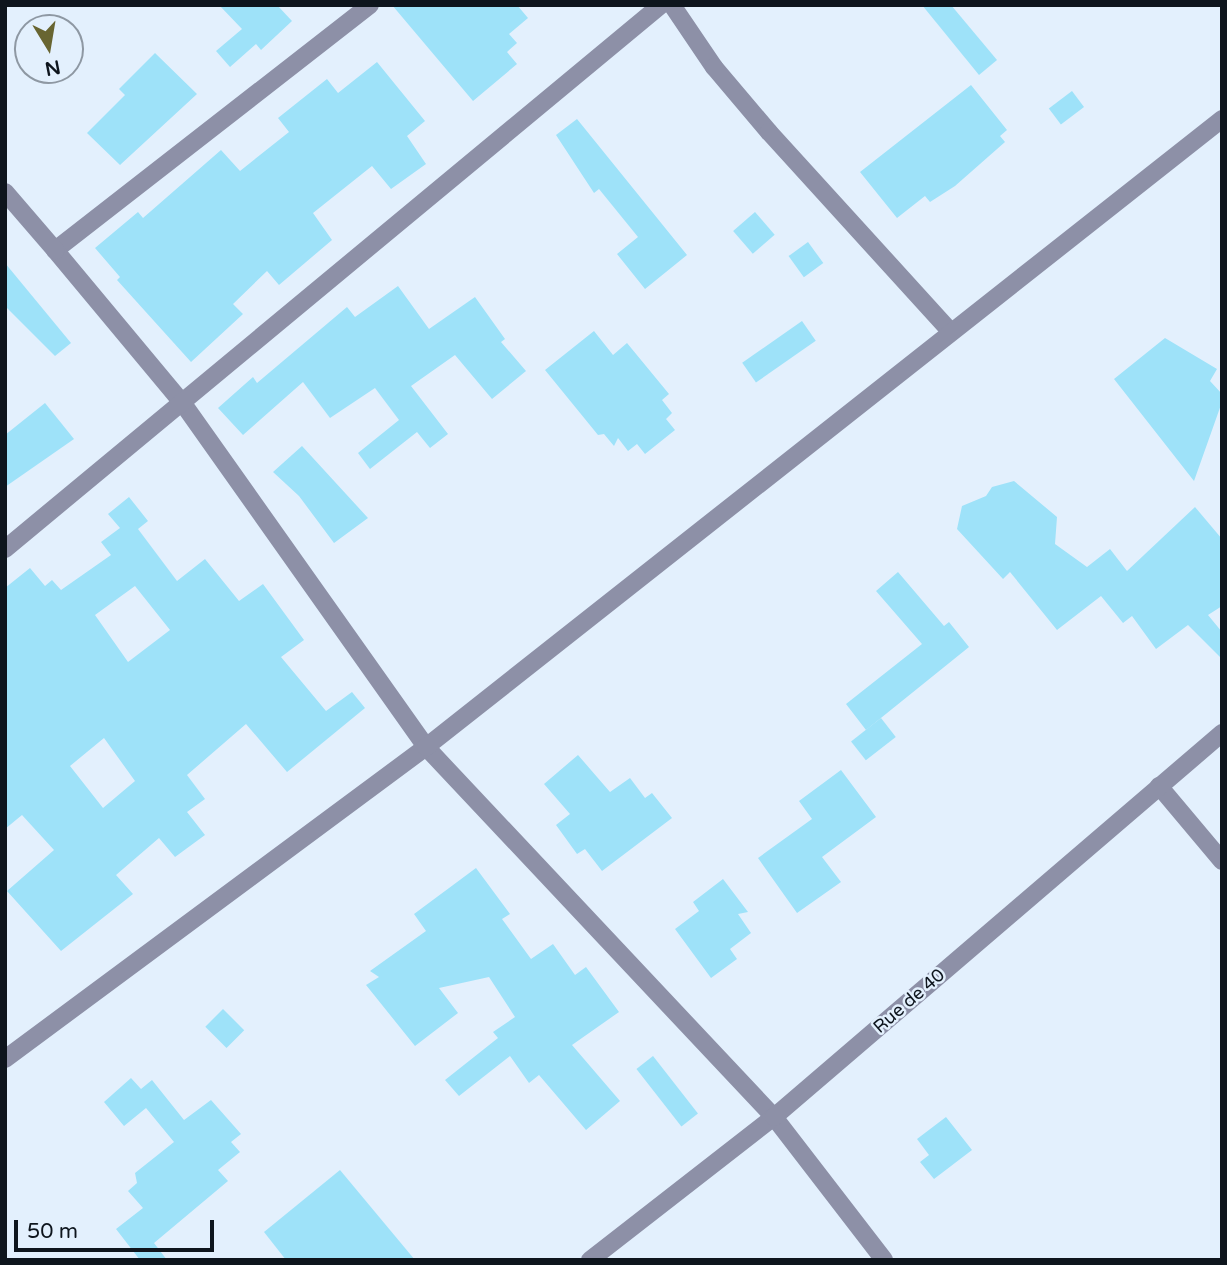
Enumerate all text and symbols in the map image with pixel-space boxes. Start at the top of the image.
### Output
north arrow [14,14,84,84]
text: N [43,55,62,80]
street label: Rue de 40 [869,964,949,1038]
scale bar [18,1206,217,1250]
text: 50 m [27,1219,78,1244]

